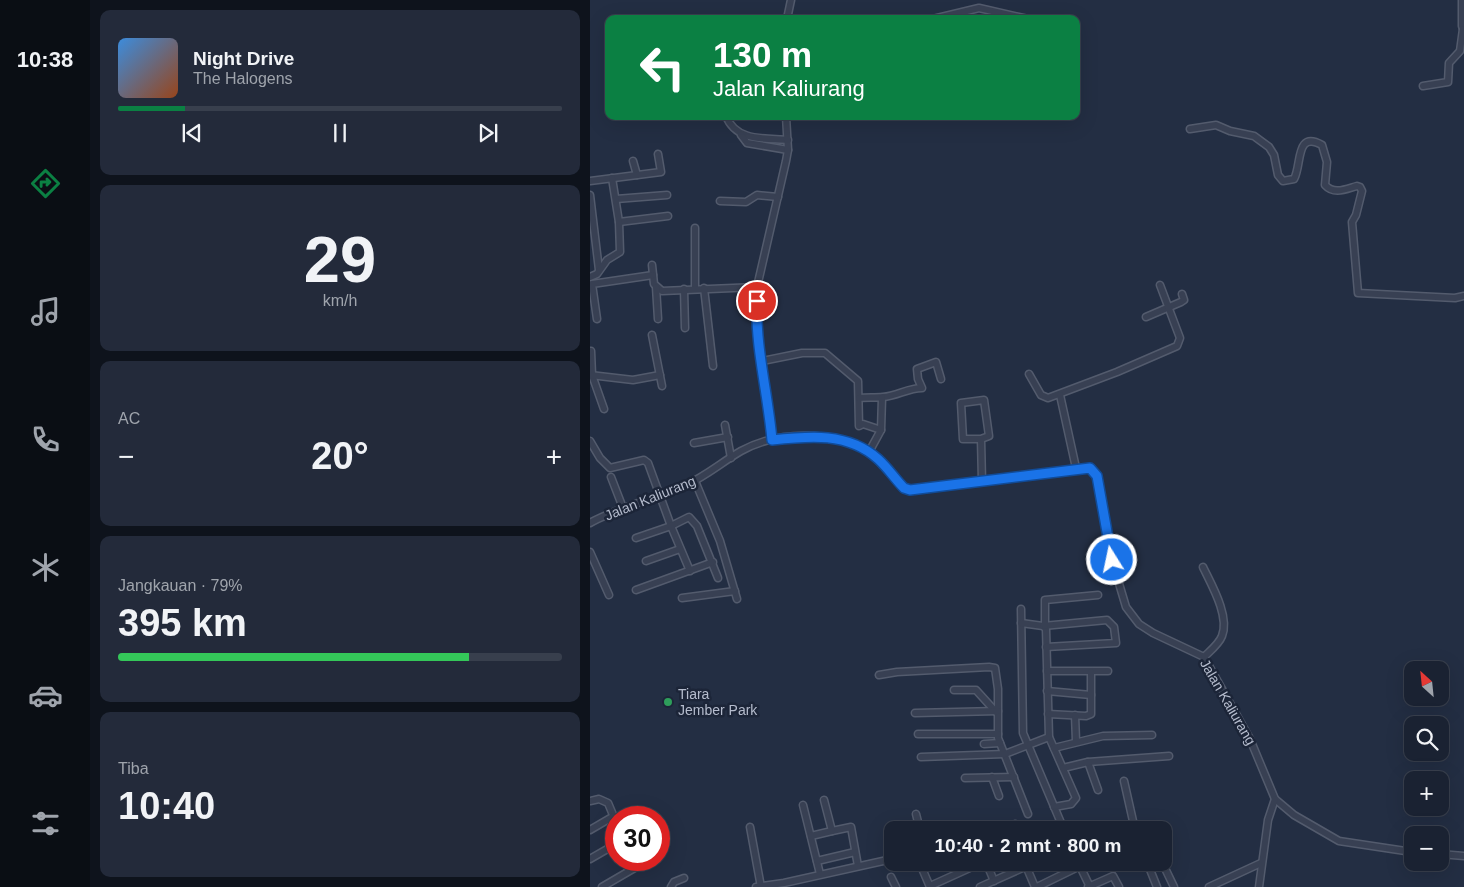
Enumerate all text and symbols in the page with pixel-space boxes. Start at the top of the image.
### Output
icon: left [630,35,695,100]
text: 130 m [713,35,812,74]
text: 10:38 [17,47,73,72]
text: Night Drive [193,48,294,69]
text: The Halogens [193,70,293,87]
text: Jalan Kaliurang [713,76,865,101]
icon: previous [178,119,206,147]
icon: pause [326,119,354,147]
icon: next [474,119,502,147]
icon: directions [28,166,63,201]
text: 29 [304,223,376,296]
pin [736,280,778,322]
icon: arrive [743,287,771,315]
text: km/h [323,292,357,309]
icon: music [28,294,63,329]
text: AC [118,410,140,427]
icon: phone [28,422,63,457]
text: 20° [311,435,369,477]
text: − [118,441,134,472]
text: + [546,441,562,472]
street label: Jalan Kaliurang [602,473,698,523]
position arrow [1085,533,1137,585]
icon: climate [28,550,63,585]
text: Jangkauan · 79% [118,577,243,594]
text: 395 km [118,602,247,644]
street label: Jalan Kaliurang [1197,656,1259,748]
north arrow [1404,661,1449,706]
map controls [1404,661,1449,871]
icon: car [28,678,63,713]
place label: Tiara Jember Park [678,686,758,718]
marker: Tiara Jember Park [662,696,674,708]
button: search [1404,716,1449,761]
text: Tiba [118,760,149,777]
button: + [1404,771,1449,816]
text: 10:40 [118,785,215,827]
icon: filters [28,806,63,841]
speed limit sign: 30 [605,806,670,871]
button: − [1404,826,1449,871]
text: 10:40 · 2 mnt · 800 m [935,835,1121,856]

